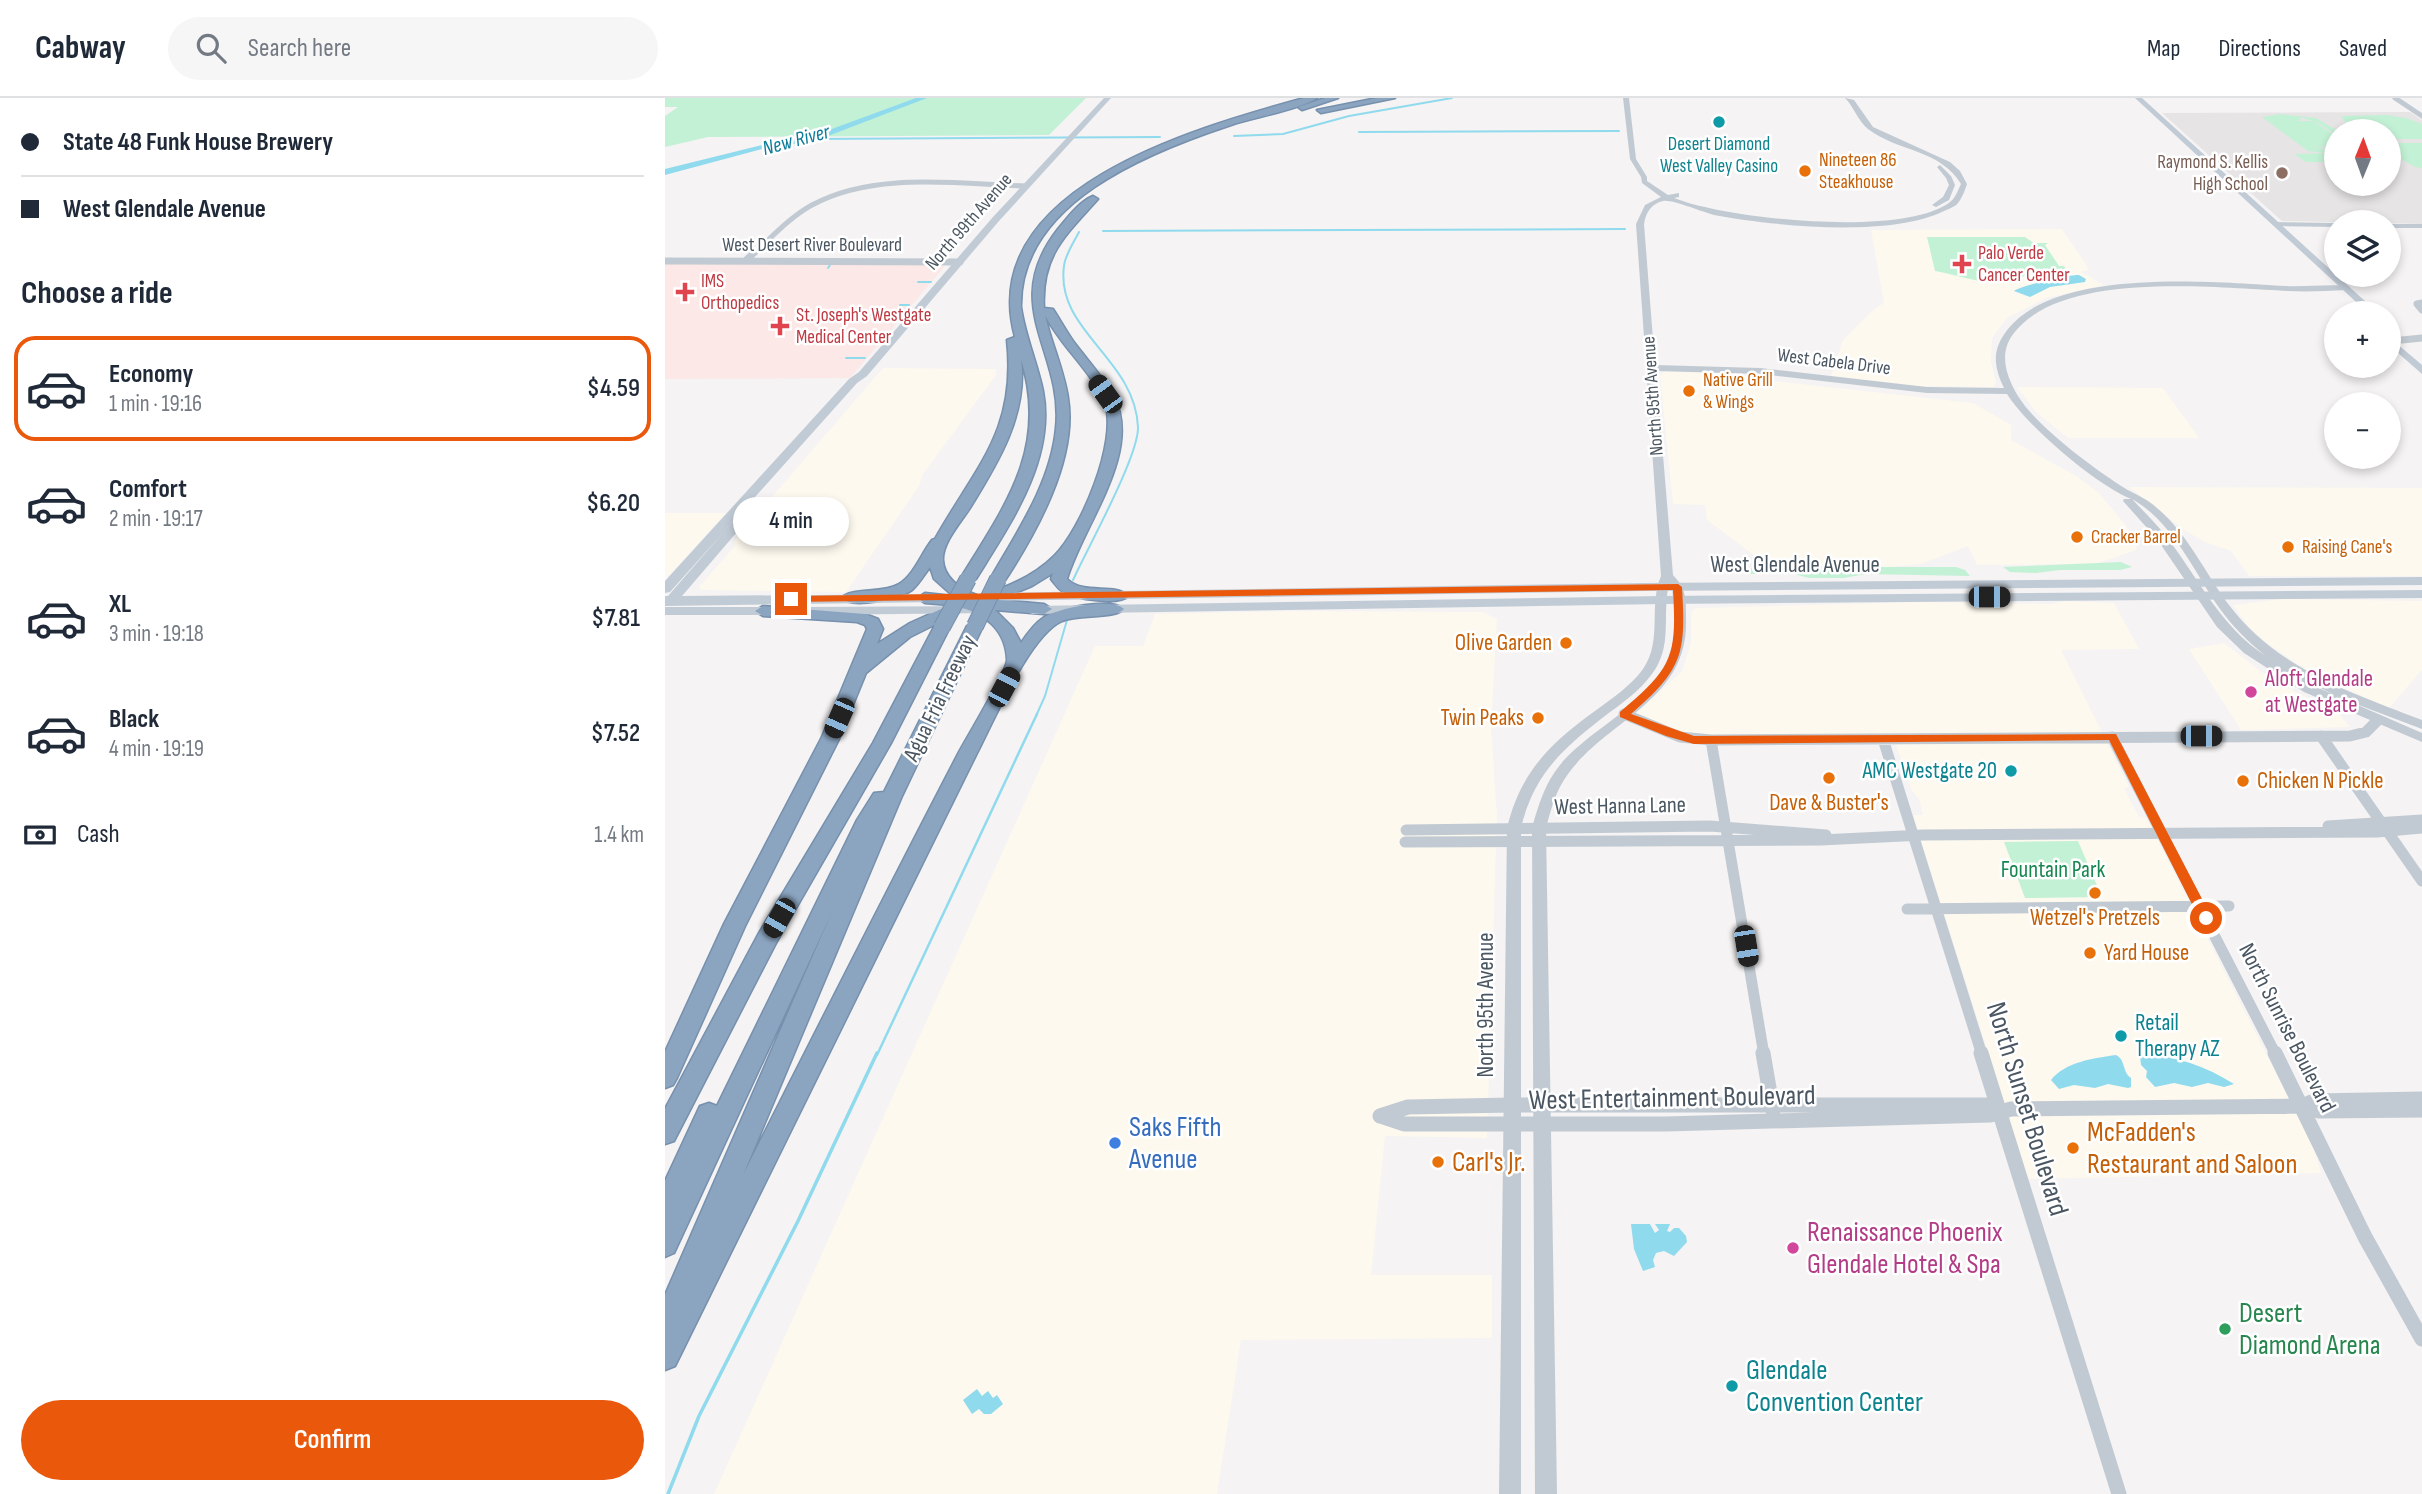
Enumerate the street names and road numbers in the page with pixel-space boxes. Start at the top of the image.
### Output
street label: North 99th Avenue [921,169,1017,275]
street label: West Desert River Boulevard [722,234,902,257]
street label: North 95th Avenue [1637,336,1669,456]
street label: West Cabela Drive [1776,344,1892,380]
street label: West Glendale Avenue [1710,551,1880,579]
street label: Agua Fria Freeway [897,630,983,767]
street label: West Hanna Lane [1554,791,1686,821]
street label: North 95th Avenue [1472,933,1500,1077]
street label: North Sunrise Boulevard [2232,939,2342,1117]
street label: North Sunset Boulevard [1979,998,2075,1220]
street label: West Entertainment Boulevard [1528,1079,1816,1117]

